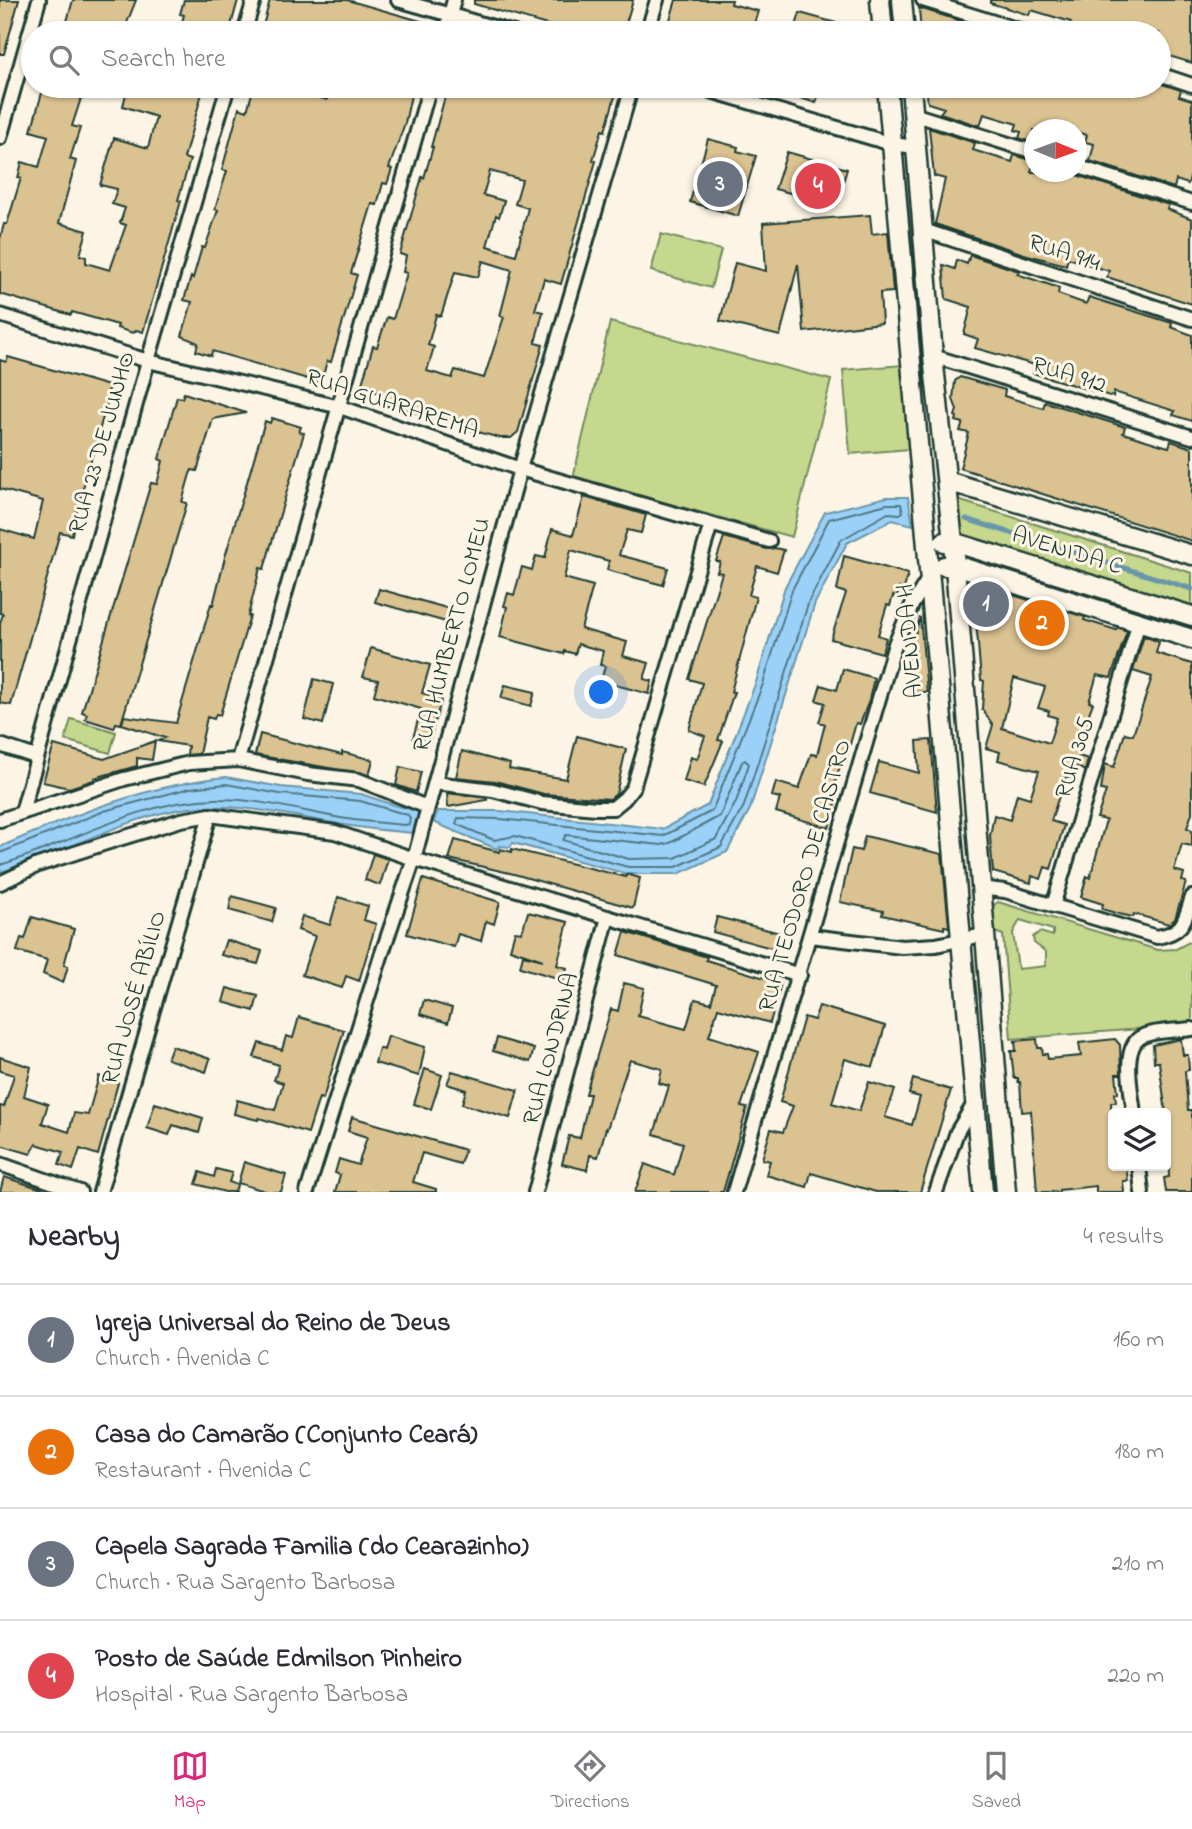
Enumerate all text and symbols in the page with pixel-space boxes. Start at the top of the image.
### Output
search box [21,21,1171,98]
icon: search [45,41,83,79]
text: Search here [101,41,226,79]
north arrow [1024,119,1087,182]
pin: 3 [697,158,743,210]
pin: 4 [795,160,841,212]
street label: RUA 914 [1023,226,1105,282]
street label: RUA 23 DE JUNHO [60,348,146,538]
street label: RUA 912 [1028,348,1111,404]
street label: RUA GUARAREMA [301,361,483,449]
street label: RUA HUMBERTO LOMEU [405,514,501,756]
street label: AVENIDA C [1007,519,1127,585]
pin: 1 [963,578,1009,630]
street label: AVENIDA H [889,582,933,700]
pin: 2 [1019,597,1065,649]
your location [584,675,618,709]
street label: RUA 305 [1047,713,1105,803]
street label: RUA TEODORO DE CASTRO [750,736,862,1016]
street label: RUA JOSÉ ABÍLIO [93,907,177,1089]
street label: RUA LONDRINA [515,969,589,1129]
map controls [1108,1108,1171,1171]
button: layers [1108,1108,1171,1171]
text: Nearby [28,1216,120,1260]
text: 4 results [1083,1221,1164,1254]
text: Igreja Universal do Reino de Deus [95,1305,451,1343]
text: 1 [47,1324,55,1357]
text: 160 m [1113,1324,1164,1357]
text: Church · Avenida C [95,1343,270,1376]
text: Casa do Camarão (Conjunto Ceará) [95,1417,477,1455]
text: 2 [45,1436,57,1469]
text: 180 m [1115,1436,1164,1469]
text: Restaurant · Avenida C [95,1455,311,1488]
text: Capela Sagrada Familia (do Cearazinho) [95,1529,529,1567]
text: 3 [46,1548,56,1581]
text: 210 m [1112,1548,1164,1581]
text: Church · Rua Sargento Barbosa [95,1567,395,1600]
text: Posto de Saúde Edmilson Pinheiro [95,1641,462,1679]
text: 4 [46,1660,56,1693]
text: 220 m [1108,1660,1164,1693]
text: Hospital · Rua Sargento Barbosa [95,1679,408,1712]
tab: Map [171,1747,209,1816]
tab: Directions [551,1747,630,1816]
tab: Saved [972,1747,1021,1816]

